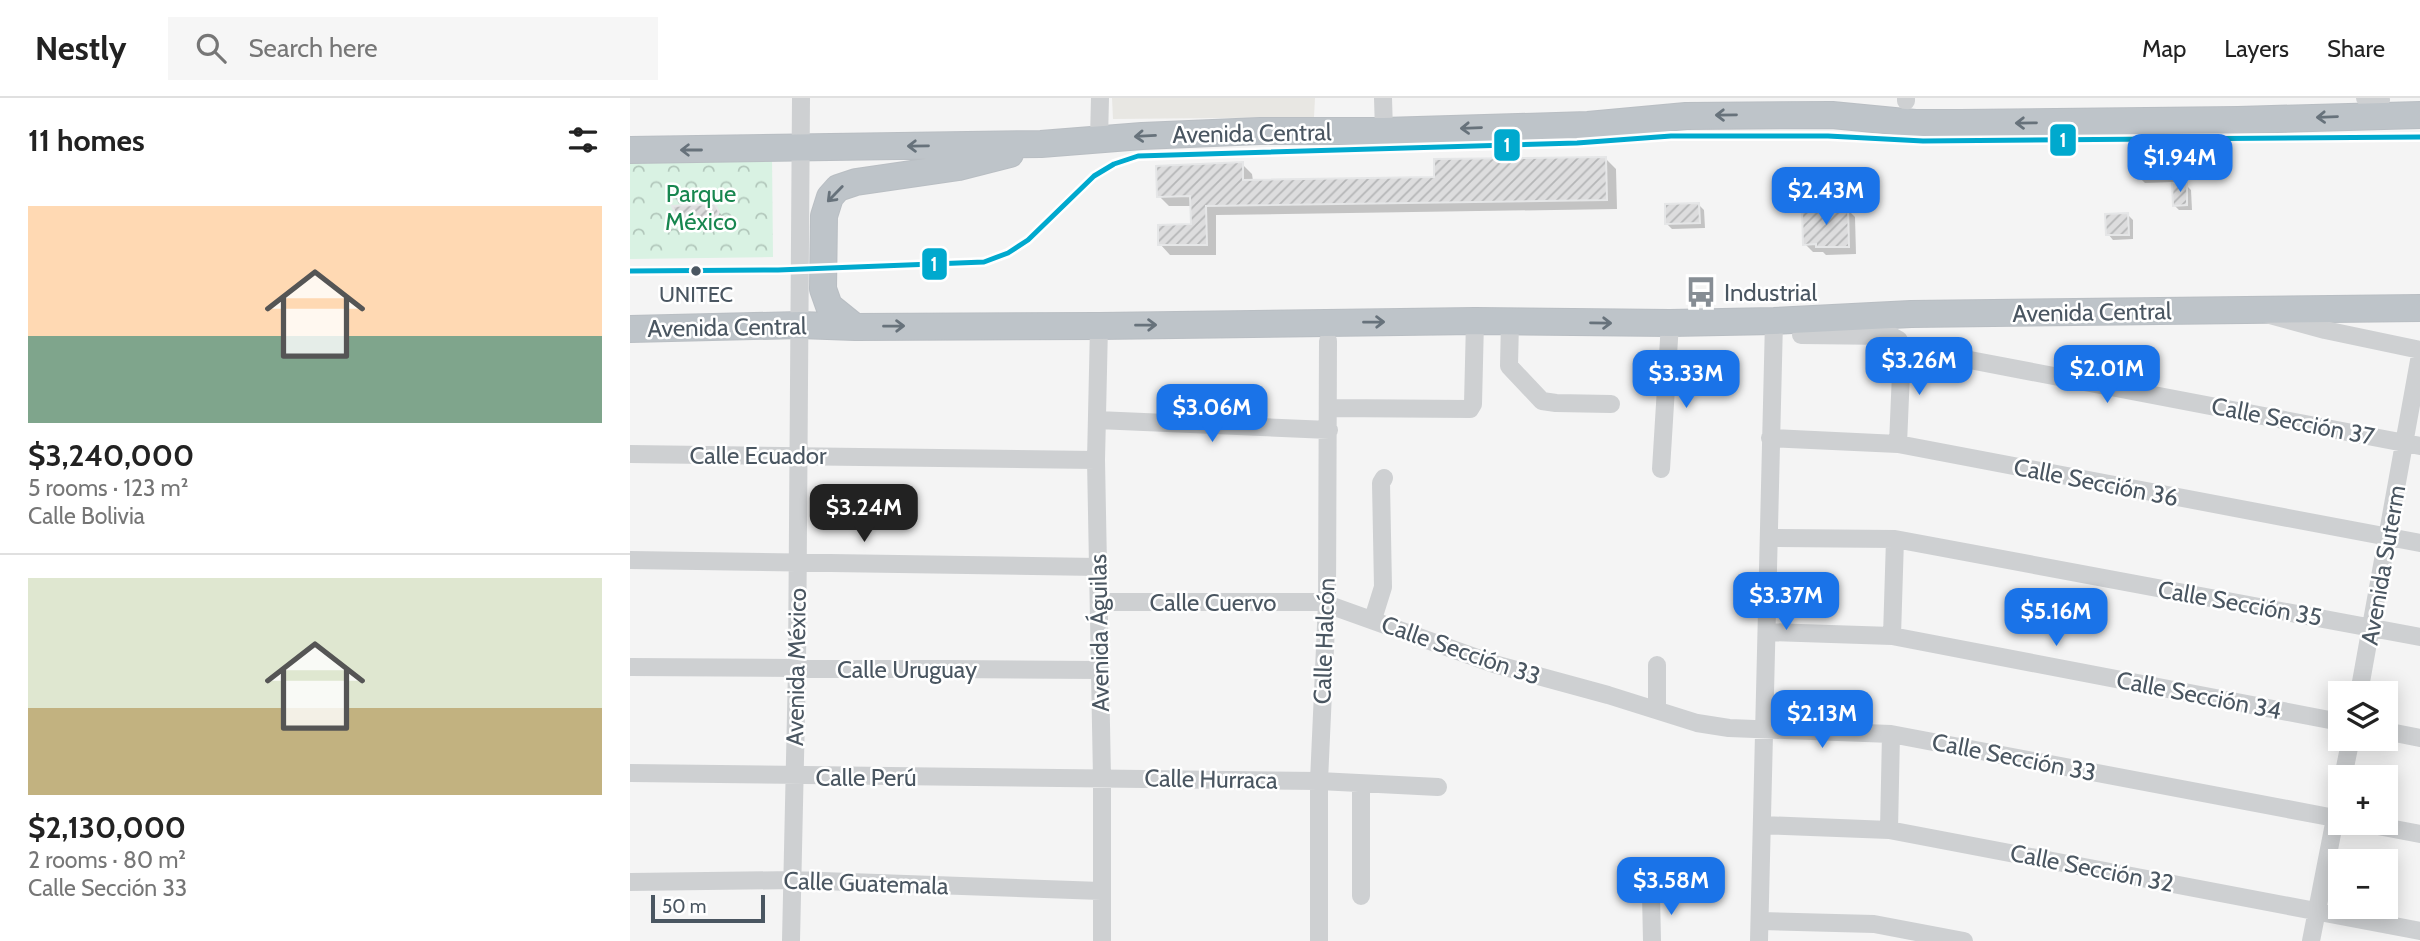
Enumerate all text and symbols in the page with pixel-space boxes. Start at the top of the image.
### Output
search box [168,17,658,80]
text: Nestly [35,28,126,68]
icon: search [192,29,230,67]
text: Search here [248,32,378,64]
text: Map [2142,34,2186,63]
text: Layers [2224,34,2289,63]
text: Share [2327,34,2385,63]
one-way arrow [1715,108,1738,122]
one-way arrow [2316,110,2339,123]
one-way arrow [2015,116,2038,130]
street label: Avenida Central [1172,117,1332,149]
icon: filters [564,121,602,159]
text: 11 homes [28,122,145,159]
one-way arrow [1460,122,1483,135]
line badge: 1 [2049,123,2077,157]
line badge: 1 [1493,128,1521,162]
one-way arrow [1134,129,1157,142]
text: 1 [2059,129,2067,152]
text: 1 [1503,134,1511,157]
pin: $1.94M [2123,134,2237,194]
one-way arrow [907,140,930,153]
one-way arrow [680,143,703,157]
text: $1.94M [2144,143,2216,171]
pin: $2.43M [1769,167,1883,227]
text: $2.43M [1788,176,1864,204]
park label: Parque México [665,179,737,236]
one-way arrow [827,185,844,203]
line badge: 1 [921,247,948,281]
icon: home [252,251,378,377]
text: 1 [930,253,938,276]
marker: UNITEC [689,264,703,278]
bus stop icon: Industrial [1684,275,1718,309]
place label: Industrial [1724,278,1817,307]
place label: UNITEC [659,281,733,308]
street label: Avenida Central [2012,296,2172,328]
street label: Avenida Central [647,311,807,343]
one-way arrow [1362,315,1385,329]
one-way arrow [1589,317,1612,330]
one-way arrow [1134,318,1157,332]
one-way arrow [882,320,905,333]
pin: $3.26M [1862,338,1976,397]
pin: $2.01M [2050,345,2164,405]
text: $3.26M [1881,346,1957,374]
pin: $3.33M [1629,350,1743,410]
text: $2.01M [2070,354,2144,382]
text: $3.33M [1649,359,1723,387]
pin: $3.06M [1155,384,1269,444]
street label: Calle Sección 37 [2209,391,2377,451]
text: $3.06M [1173,393,1251,421]
text: $3,240,000 [28,437,194,474]
street label: Calle Ecuador [689,441,827,470]
street label: Calle Sección 36 [2011,452,2181,512]
text: 5 rooms · 123 m² [28,474,188,502]
street label: Avenida Suterm [2355,483,2411,647]
pin: $3.24M [807,484,921,544]
text: $3.24M [826,493,902,521]
text: Calle Bolivia [28,502,145,530]
street label: Avenida Águilas [1083,554,1115,712]
pin: $3.37M [1729,573,1843,632]
street label: Calle Sección 35 [2156,574,2324,632]
street label: Calle Halcón [1307,577,1341,705]
text: $3.37M [1749,581,1823,609]
street label: Avenida México [780,588,812,746]
street label: Calle Cuervo [1150,588,1276,617]
pin: $5.16M [1999,588,2113,648]
text: $5.16M [2021,597,2091,625]
street label: Calle Sección 33 [1378,609,1544,691]
icon: home [252,623,378,749]
street label: Calle Uruguay [837,655,977,684]
street label: Calle Sección 34 [2114,665,2284,725]
map controls [2328,681,2398,919]
button: layers [2328,681,2398,751]
pin: $2.13M [1765,690,1879,750]
text: $2.13M [1787,699,1857,727]
street label: Calle Sección 33 [1930,727,2098,787]
street label: Calle Perú [815,763,917,792]
street label: Calle Hurraca [1144,763,1278,795]
button: + [2328,765,2398,835]
text: $2,130,000 [28,809,186,846]
street label: Calle Sección 32 [2008,838,2176,898]
text: 2 rooms · 80 m² [28,846,186,874]
button: − [2328,849,2398,919]
pin: $3.58M [1614,858,1728,917]
street label: Calle Guatemala [783,866,949,900]
text: $3.58M [1633,866,1709,894]
text: Calle Sección 33 [28,874,187,902]
scale bar [651,892,765,924]
text: 50 m [662,895,706,918]

